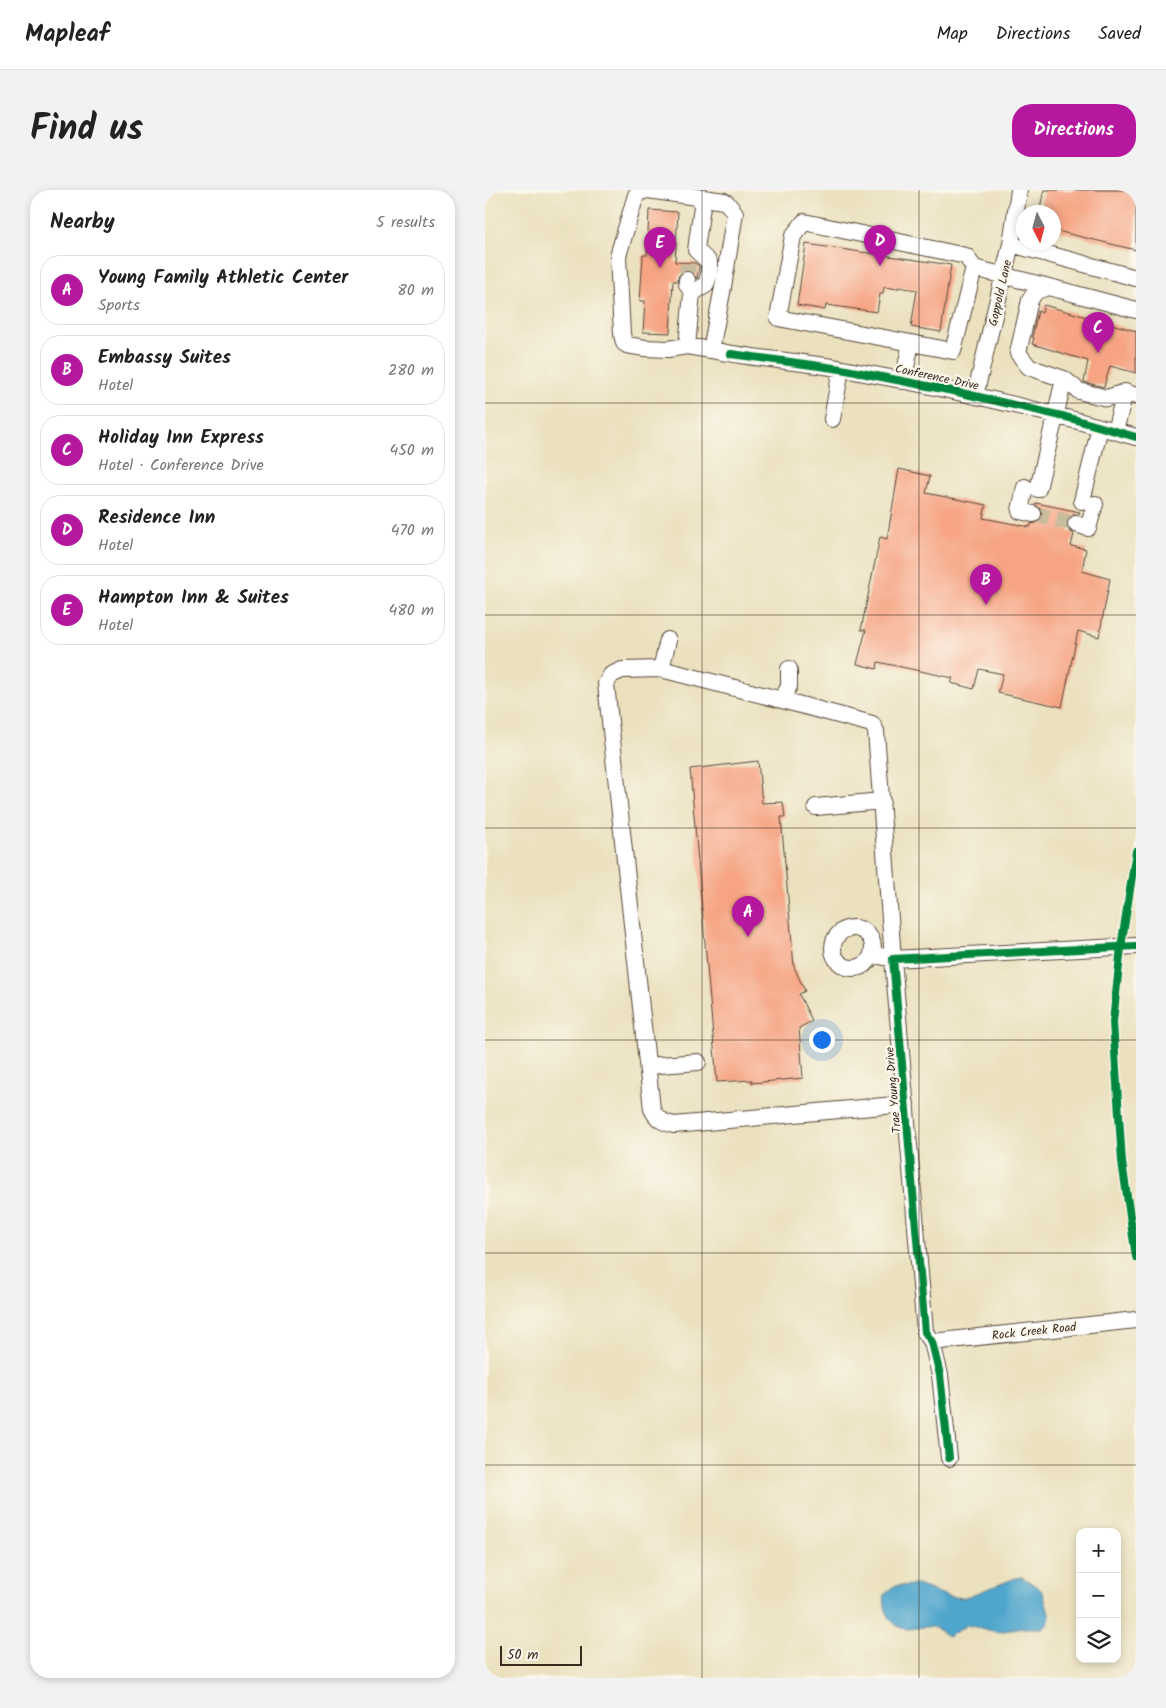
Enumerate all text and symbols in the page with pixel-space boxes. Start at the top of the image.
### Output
text: Mapleaf [25,15,109,54]
text: Map [936,20,968,49]
text: Directions [996,20,1070,49]
text: Saved [1098,20,1141,49]
text: Find us [30,102,143,158]
button: Directions [1012,104,1136,157]
north arrow [1016,205,1061,250]
text: Nearby [50,206,115,239]
text: 5 results [376,210,435,235]
pin: D [864,225,896,266]
pin: E [644,227,676,268]
street label: Goppold Lane [984,258,1017,328]
text: Young Family Athletic Center [98,263,348,293]
text: A [62,278,72,303]
text: 80 m [397,278,434,303]
text: Sports [98,293,140,318]
pin: C [1082,312,1114,353]
text: Embassy Suites [98,343,231,373]
text: B [62,358,72,383]
text: 280 m [388,358,434,383]
street label: Conference Drive [893,359,981,396]
text: Hotel [98,373,133,398]
text: Holiday Inn Express [98,423,264,453]
text: C [62,438,72,463]
text: 450 m [389,438,434,463]
text: Hotel · Conference Drive [98,453,264,478]
text: Residence Inn [98,503,215,533]
text: D [62,518,72,543]
text: 470 m [391,518,434,543]
text: Hotel [98,533,133,558]
pin: B [970,564,1002,605]
text: Hampton Inn & Suites [98,583,289,613]
text: E [63,598,71,623]
text: 480 m [388,598,434,623]
text: Hotel [98,613,133,638]
pin: A [732,896,764,937]
your location [809,1027,835,1053]
street label: Trae Young Drive [880,1046,907,1134]
street label: Rock Creek Road [991,1318,1078,1345]
map controls [1076,1528,1121,1663]
button: + [1076,1528,1121,1573]
button: − [1076,1573,1121,1618]
button: layers [1076,1618,1121,1663]
scale bar [500,1643,583,1666]
text: 50 m [507,1644,538,1666]

